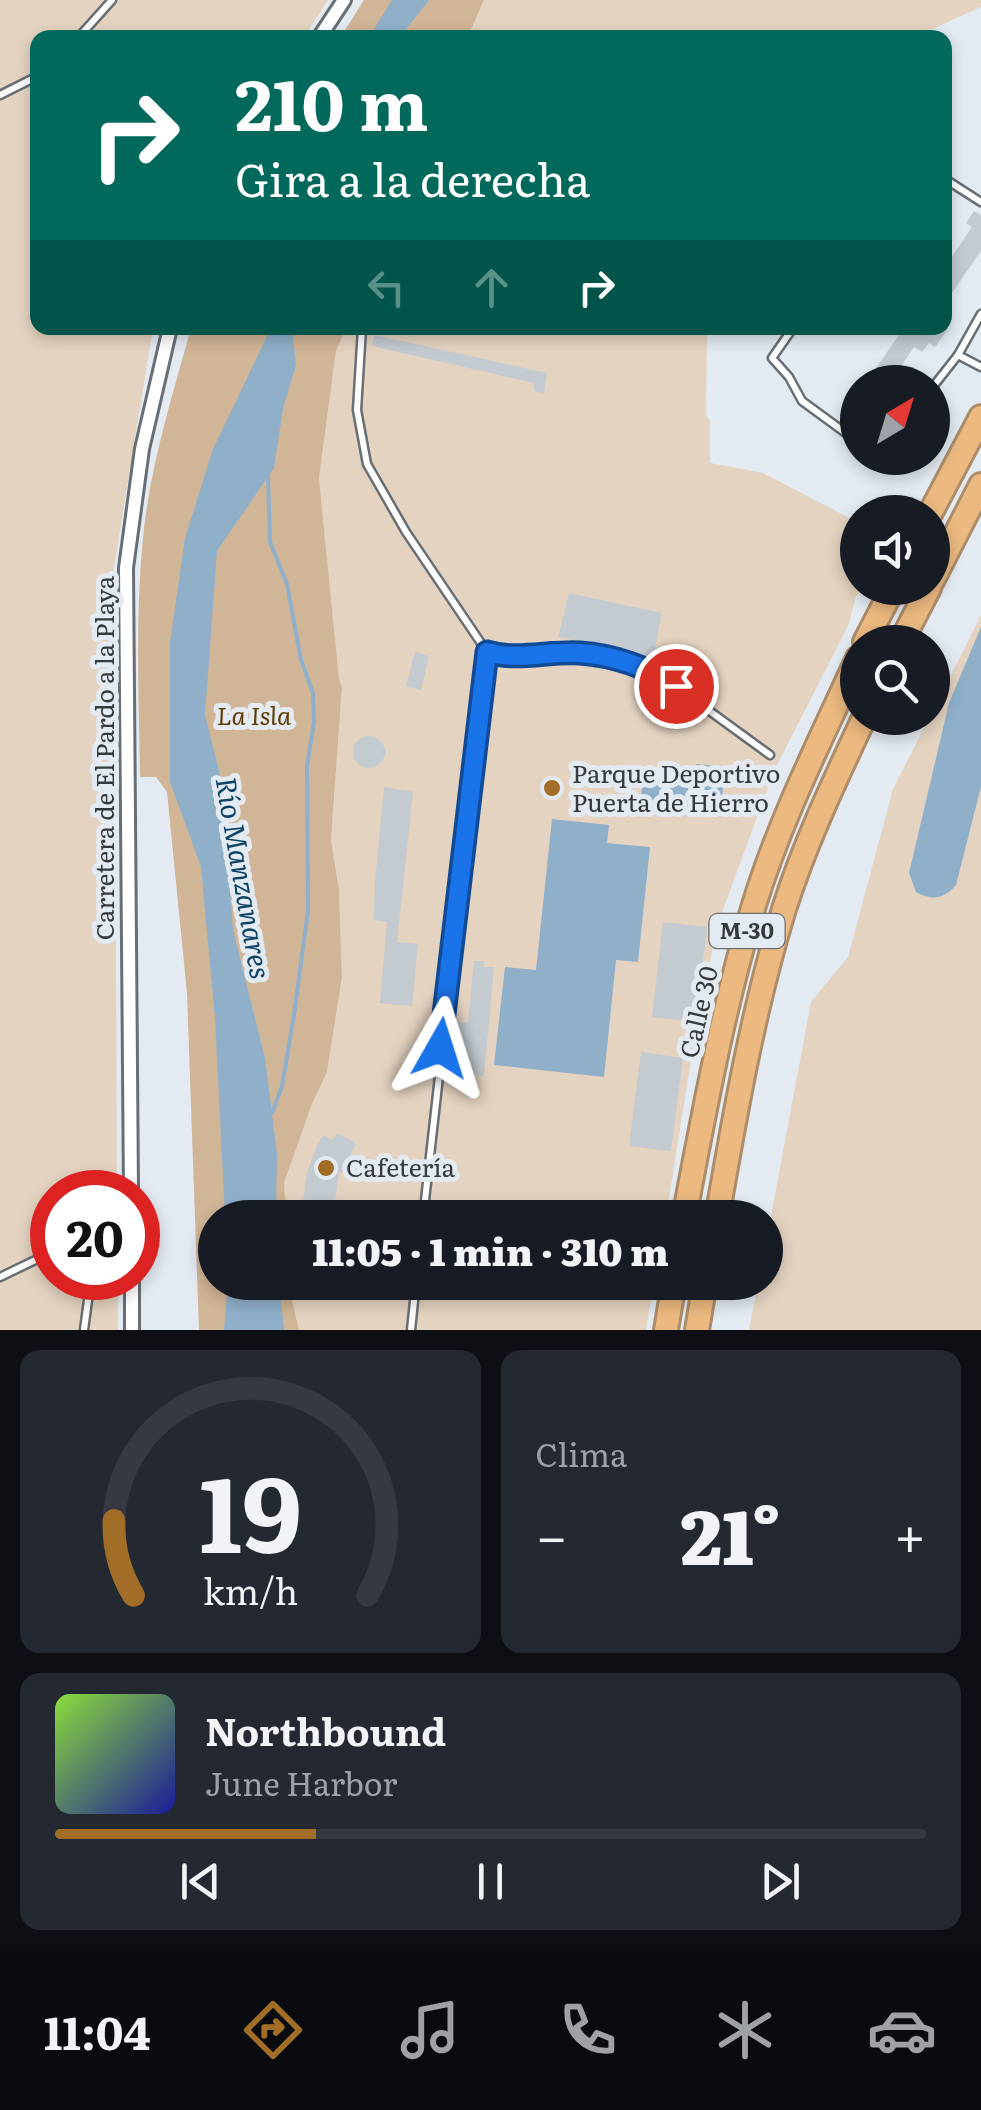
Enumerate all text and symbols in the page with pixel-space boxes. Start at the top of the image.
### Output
text: 210 m [235,49,428,153]
icon: right [70,70,200,200]
text: Gira a la derecha [235,144,590,211]
icon: left [359,260,414,315]
icon: ahead [464,260,519,315]
icon: right [569,260,624,315]
north arrow [840,365,950,475]
map controls [840,365,950,735]
button: sound [840,495,950,605]
street label: Carretera de El Pardo a la Playa [85,575,122,940]
button: search [840,625,950,735]
pin [634,644,719,729]
icon: arrive [649,659,704,714]
park label: La Isla [217,696,292,733]
place label: Parque Deportivo Puerta de Hierro [572,754,780,820]
water label: Río Manzanares [207,773,283,982]
marker: Parque Deportivo Puerta de Hierro [541,777,563,799]
road number: M-30 [710,914,784,948]
street label: Calle 30 [669,962,726,1061]
position arrow [388,996,492,1100]
place label: Cafetería [346,1148,456,1185]
marker: Cafetería [315,1157,337,1179]
speed limit sign: 20 [30,1170,160,1300]
text: 11:05 · 1 min · 310 m [312,1221,669,1278]
text: Clima [536,1429,627,1477]
text: 19 [199,1431,302,1585]
text: 21° [681,1477,781,1588]
text: − [536,1492,568,1574]
text: + [894,1492,926,1574]
text: km/h [203,1563,298,1616]
text: Northbound [205,1701,446,1758]
text: June Harbor [205,1758,397,1806]
icon: previous [173,1854,228,1909]
icon: pause [463,1854,518,1909]
icon: next [753,1854,808,1909]
icon: directions [238,1995,308,2065]
icon: music [395,1995,465,2065]
icon: phone [553,1995,623,2065]
icon: climate [710,1995,780,2065]
icon: car [867,1995,937,2065]
text: 11:04 [44,1997,151,2064]

